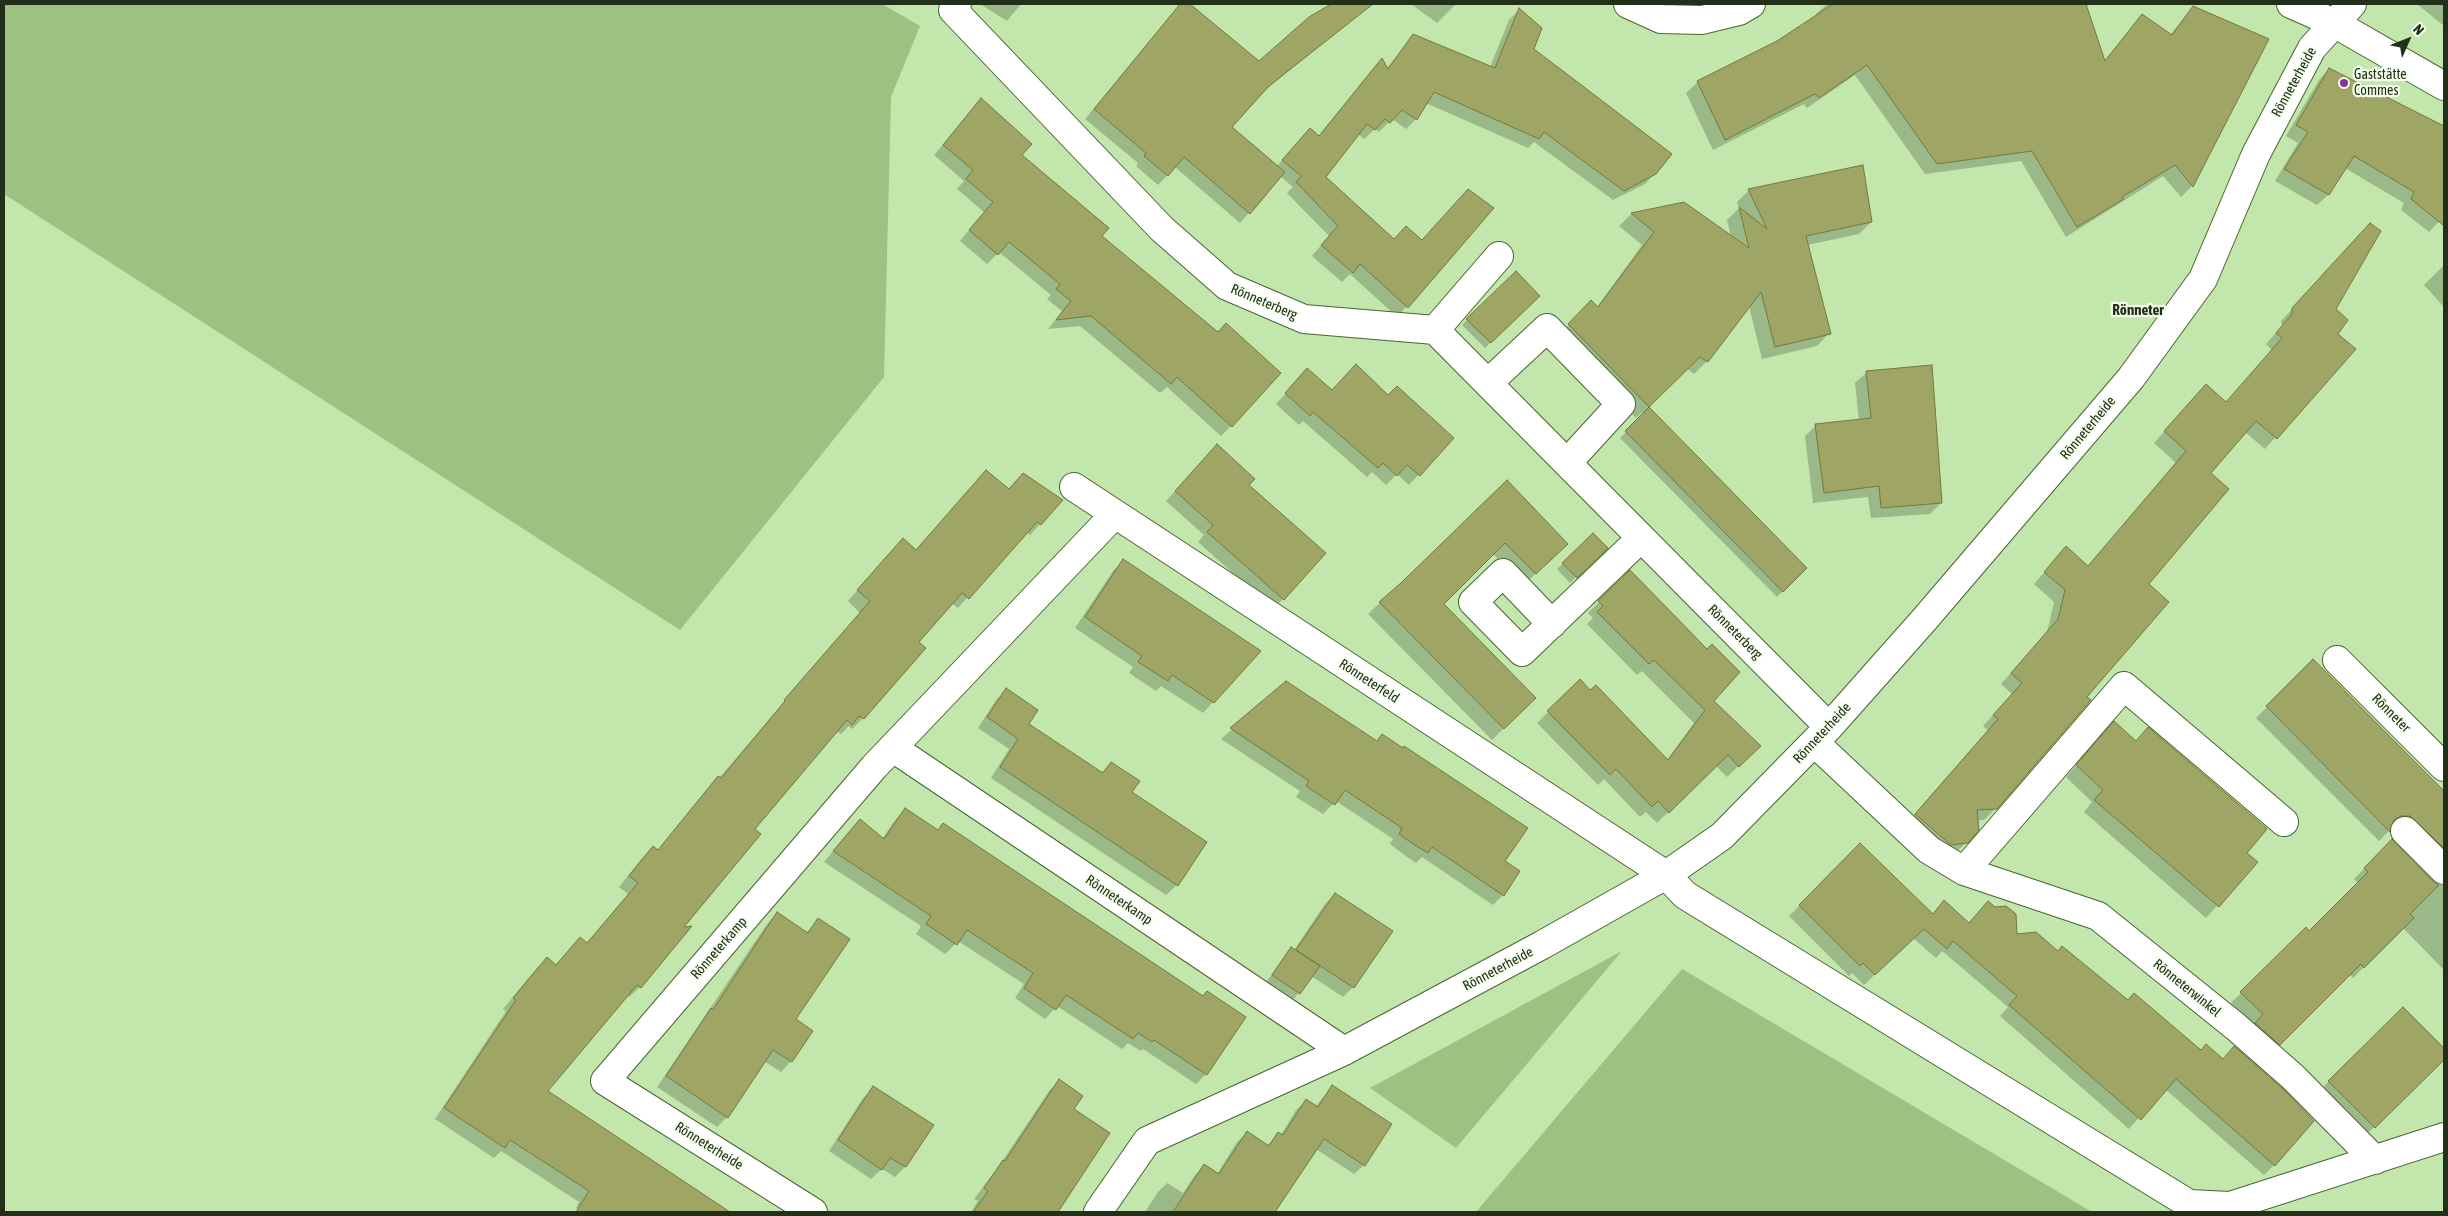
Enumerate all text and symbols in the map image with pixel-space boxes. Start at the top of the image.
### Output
north arrow [2383,15,2433,65]
text: N [2410,21,2427,38]
street label: Rönneterheide [2268,44,2320,120]
place label: Gaststätte Commes [2354,67,2407,100]
marker: Gaststätte Commes [2338,77,2350,89]
street label: Rönneterberg [1228,280,1300,324]
district label: Rönneter [2112,301,2164,319]
street label: Rönneterheide [2057,393,2119,463]
street label: Rönneterberg [1704,601,1766,663]
street label: Rönneterfeld [1336,655,1402,707]
street label: Rönneter [2368,690,2414,736]
street label: Rönneterheide [1790,699,1854,767]
street label: Rönneterkamp [1082,871,1156,929]
street label: Rönneterkamp [687,913,751,983]
street label: Rönneterheide [1460,943,1536,995]
street label: Rönneterwinkel [2150,956,2224,1020]
street label: Rönneterheide [672,1118,746,1174]

